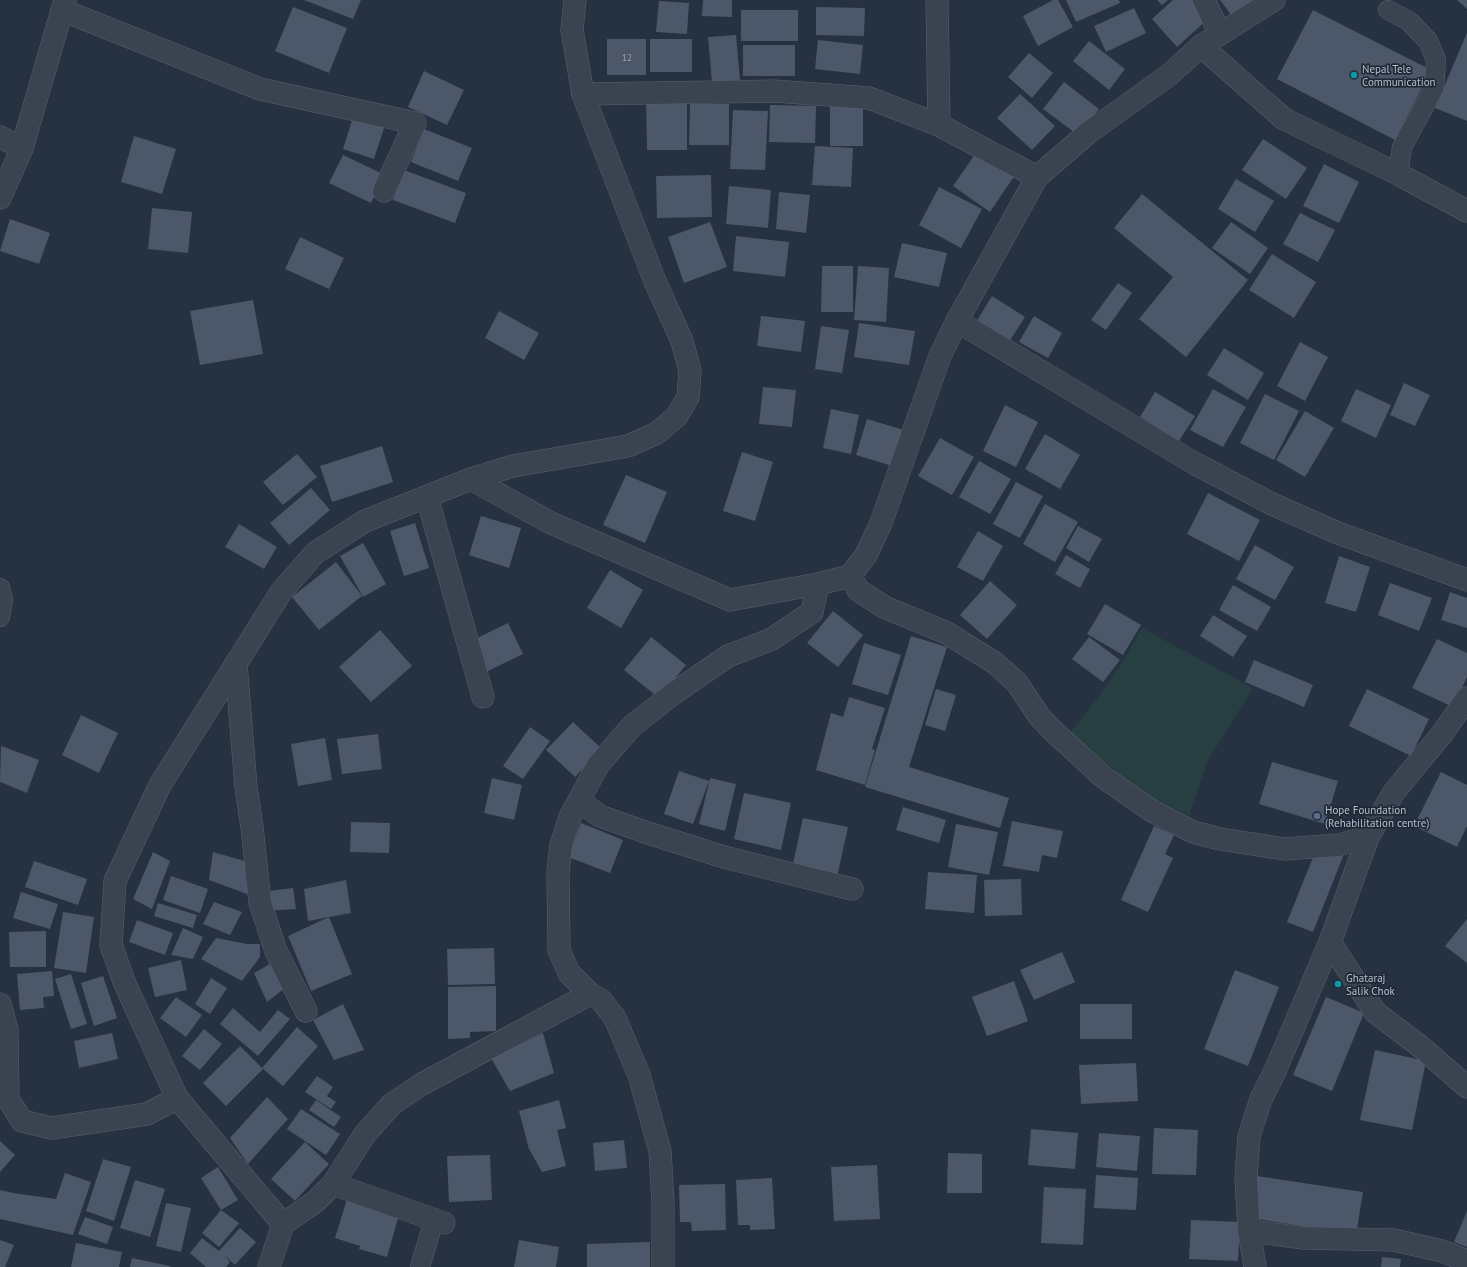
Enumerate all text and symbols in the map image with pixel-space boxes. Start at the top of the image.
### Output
house number: 12 [622,52,632,63]
place label: Nepal Tele Communication [1362,62,1436,89]
marker: Nepal Tele Communication [1349,70,1359,80]
place label: Hope Foundation (Rehabilitation centre) [1325,803,1429,830]
marker: Hope Foundation (Rehabilitation centre) [1312,811,1322,821]
place label: Ghataraj Salik Chok [1346,971,1396,998]
marker: Ghataraj Salik Chok [1333,979,1343,989]

